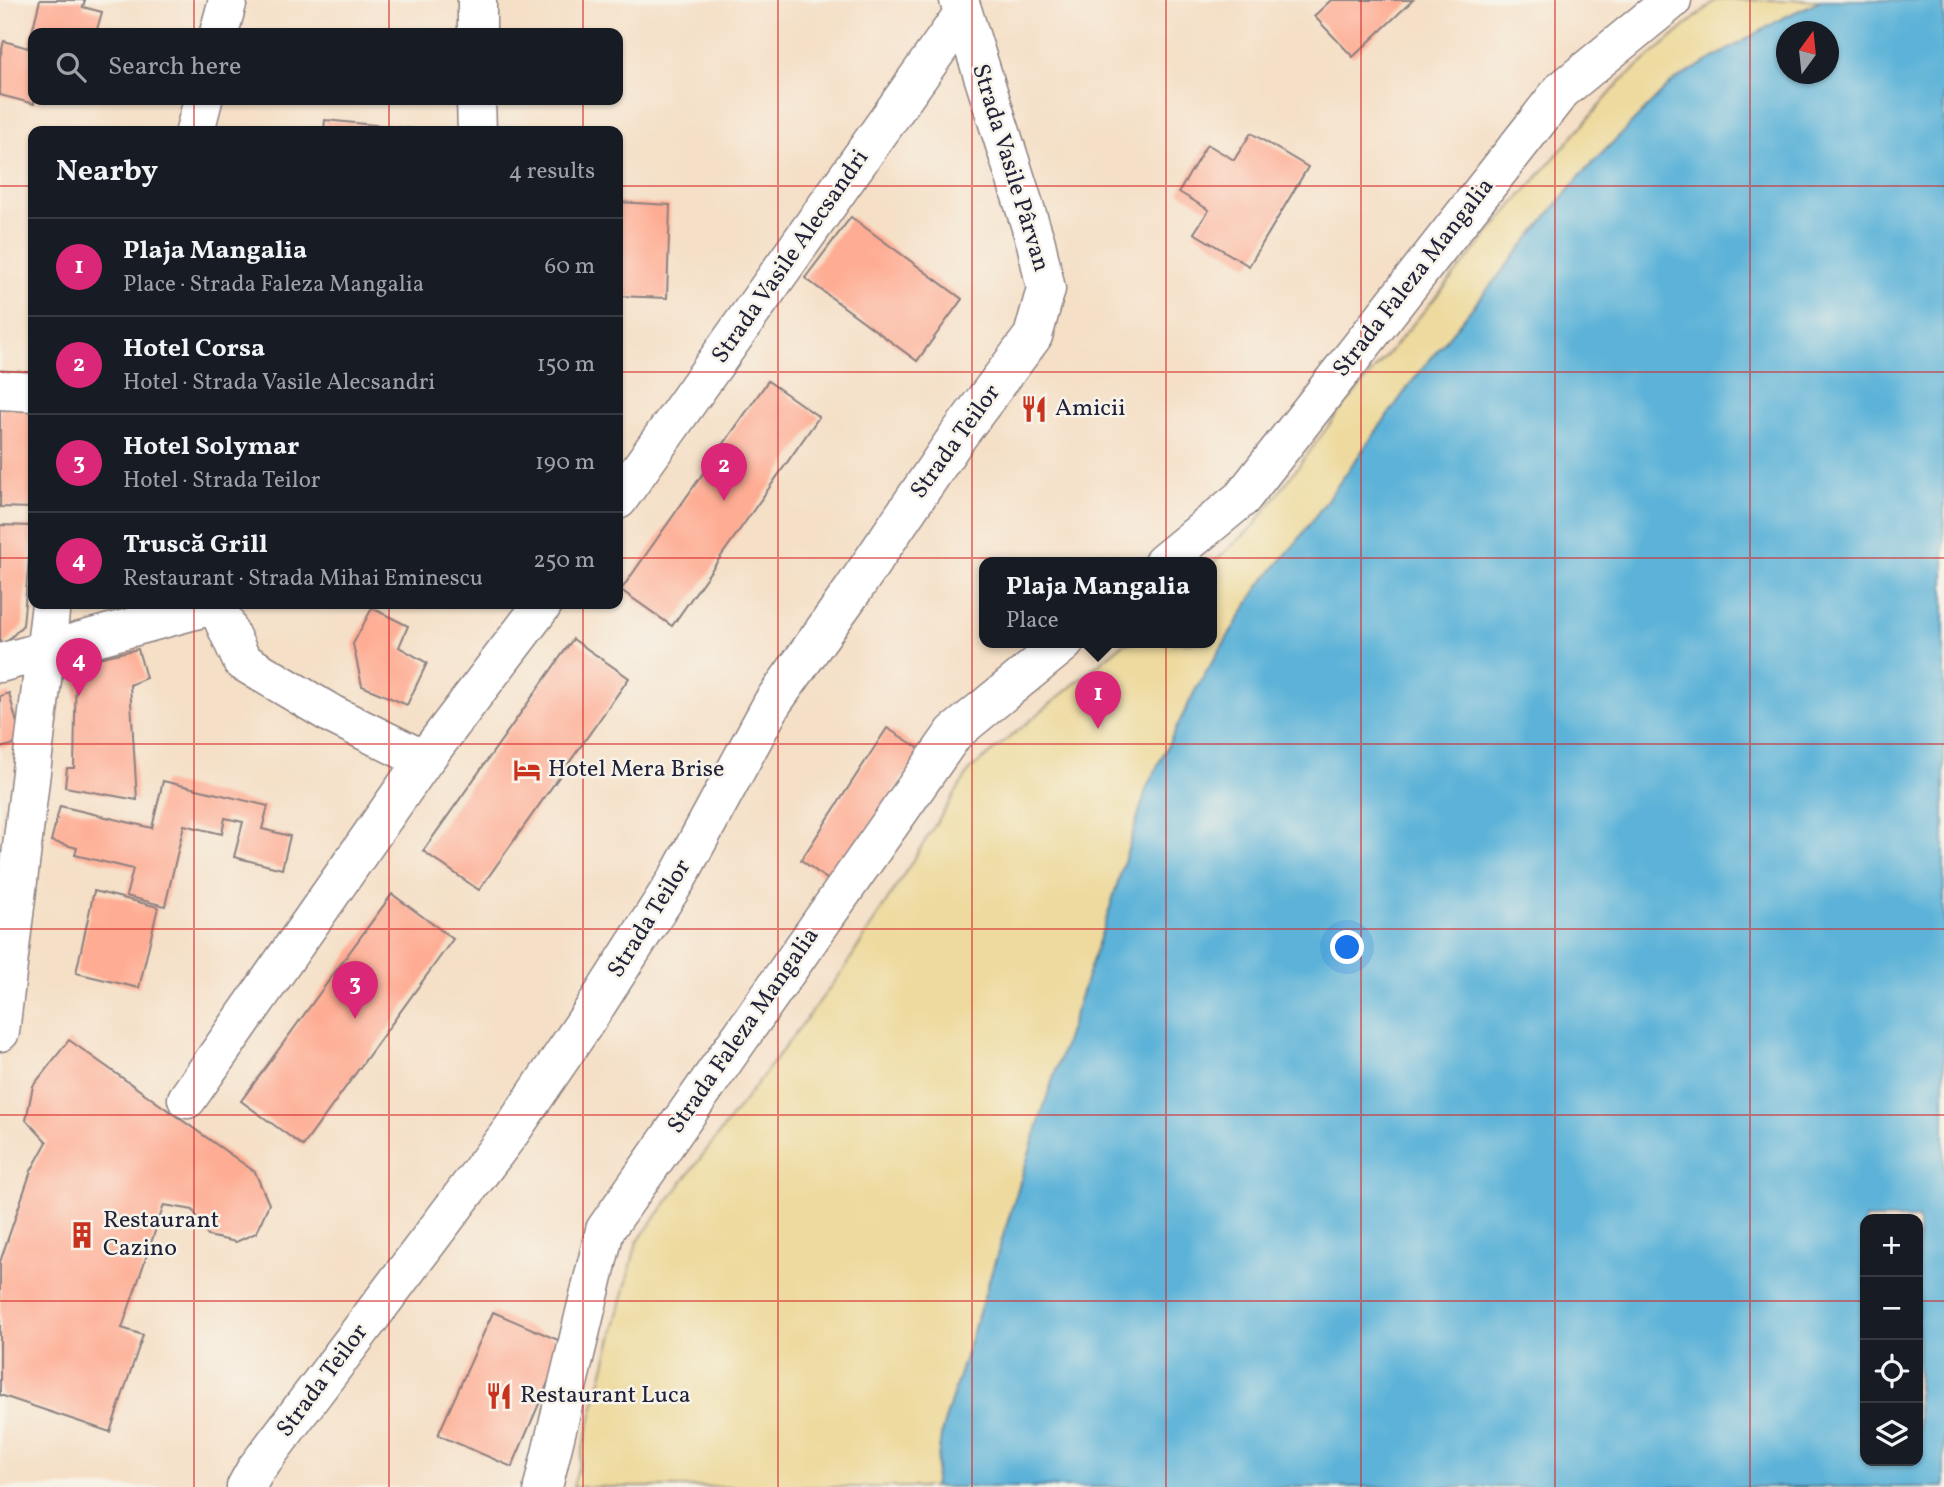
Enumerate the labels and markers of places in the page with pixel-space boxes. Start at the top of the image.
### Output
place label: Amicii [1055,392,1126,426]
restaurant icon: Amicii [1019,394,1049,424]
pin: 2 [701,443,747,501]
pin: 4 [56,638,102,696]
pin: 1 [1075,671,1121,729]
place label: Hotel Mera Brise [548,753,724,787]
hotel icon: Hotel Mera Brise [512,755,542,785]
pin: 3 [332,961,378,1019]
place label: Restaurant Cazino [103,1204,219,1266]
building icon: Restaurant Cazino [67,1220,97,1250]
place label: Restaurant Luca [520,1379,691,1413]
restaurant icon: Restaurant Luca [484,1381,514,1411]

